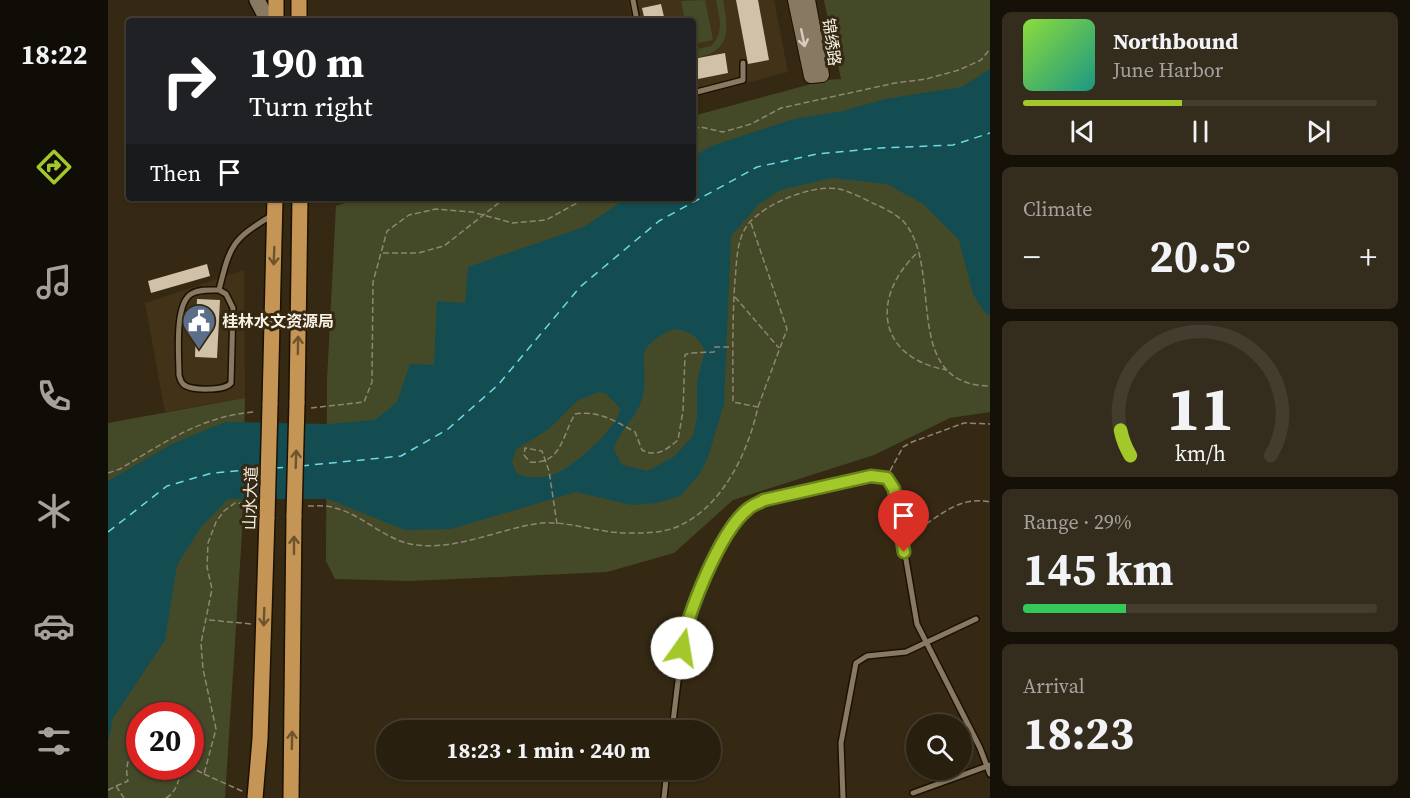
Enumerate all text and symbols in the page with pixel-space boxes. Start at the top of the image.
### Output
street label: 锦绣路 [818,17,846,67]
text: Northbound [1113,26,1238,56]
one-way arrow [798,28,809,47]
text: 190 m [249,33,364,91]
text: 18:22 [21,36,87,73]
icon: right [150,42,228,120]
text: June Harbor [1113,56,1223,84]
text: Turn right [249,88,373,125]
icon: previous [1066,115,1099,148]
icon: pause [1184,115,1217,148]
icon: next [1302,115,1335,148]
icon: directions [33,146,75,188]
icon: arrive [213,156,246,189]
text: Then [150,158,201,188]
text: Climate [1023,195,1092,223]
text: 20.5° [1149,225,1251,287]
text: − [1023,234,1041,279]
text: + [1360,234,1377,279]
one-way arrow [269,246,280,266]
icon: music [33,261,75,303]
public building icon: 桂林水文资源局 [181,303,217,350]
place label: 桂林水文资源局 [222,310,334,332]
one-way arrow [293,335,304,355]
text: 11 [1166,365,1234,451]
icon: phone [33,375,75,417]
text: km/h [1174,439,1226,468]
one-way arrow [290,450,301,470]
street label: 山水大道 [238,466,262,530]
icon: climate [33,490,75,532]
pin [878,490,929,552]
icon: arrive [887,499,920,532]
text: Range · 29% [1023,508,1132,536]
one-way arrow [288,535,300,555]
text: 145 km [1023,538,1174,600]
icon: car [33,605,75,647]
one-way arrow [258,606,270,626]
position arrow [650,616,714,680]
text: Arrival [1023,672,1085,700]
speed limit sign: 20 [126,702,204,780]
text: 18:23 [1023,702,1134,764]
map controls [906,714,972,780]
button: search [906,714,972,780]
icon: filters [33,720,75,762]
one-way arrow [286,730,298,750]
text: 18:23 · 1 min · 240 m [447,735,650,765]

